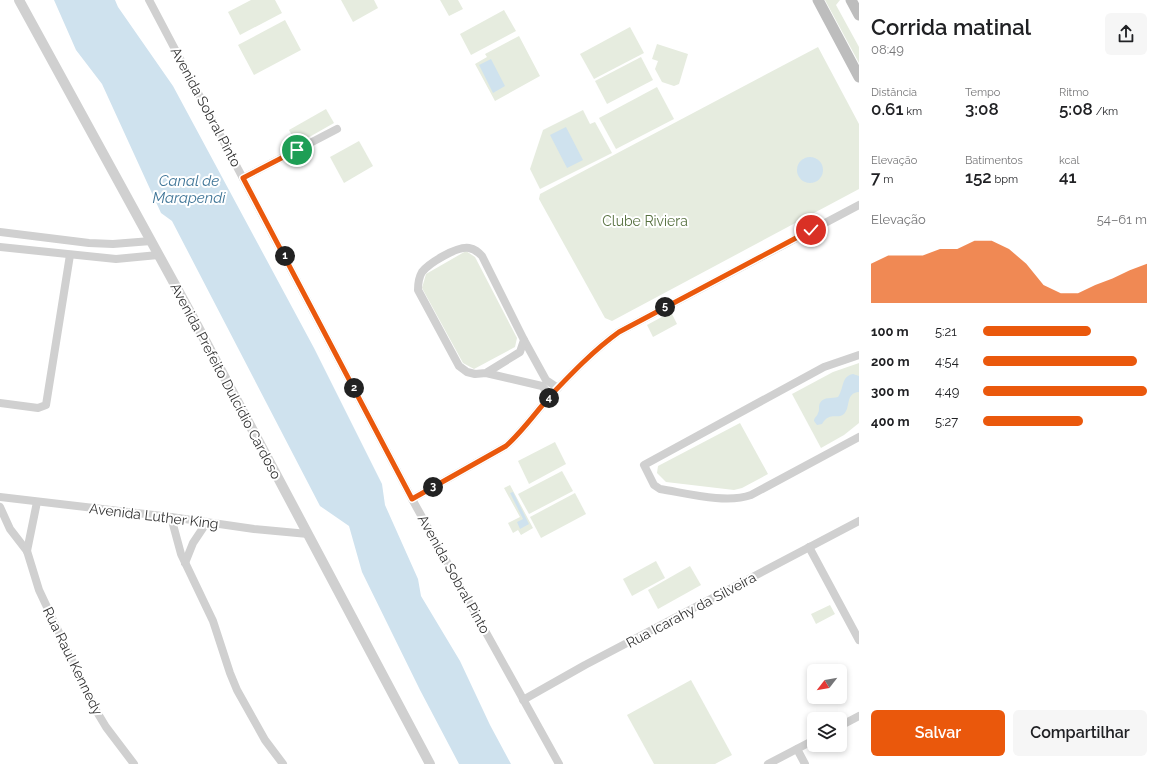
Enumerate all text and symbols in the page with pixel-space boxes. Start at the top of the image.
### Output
button: share [1105,13,1147,55]
text: Corrida matinal [871,14,1031,40]
text: 08:49 [871,42,904,57]
street label: Avenida Sobral Pinto [168,44,244,170]
text: Distância [871,86,917,99]
text: Tempo [965,86,1000,99]
text: Ritmo [1059,86,1089,99]
text: 0.61 [871,99,903,119]
text: 3:08 [965,99,999,119]
text: 5:08 [1059,99,1093,119]
text: km [903,105,922,118]
text: /km [1093,105,1118,118]
pin [280,133,314,167]
icon: arrive [286,139,308,161]
text: Elevação [871,154,917,167]
text: Batimentos [965,154,1023,167]
text: kcal [1059,154,1080,167]
text: 7 [871,167,880,187]
text: 152 [965,167,992,187]
text: 41 [1059,167,1077,187]
water label: Canal de Marapendi [153,172,226,207]
text: m [880,173,893,186]
text: bpm [992,173,1018,186]
text: Elevação [871,212,926,227]
text: 54–61 m [1097,212,1147,227]
park label: Clube Riviera [602,213,688,229]
pin [794,213,828,247]
icon: check [800,219,822,241]
pin: 1 [275,246,295,266]
text: 1 [282,249,288,262]
street label: Avenida Prefeito Dulcídio Cardoso [167,280,285,482]
pin: 5 [655,297,675,317]
text: 5 [662,300,668,313]
text: 100 m [871,324,909,339]
text: 5:21 [935,324,957,339]
text: 200 m [871,354,910,369]
text: 4:54 [935,354,959,369]
pin: 2 [344,378,364,398]
text: 2 [351,381,357,394]
text: 300 m [871,384,909,399]
text: 4:49 [935,384,959,399]
pin: 4 [539,388,559,408]
text: 4 [546,391,552,404]
text: 400 m [871,414,910,429]
text: 5:27 [935,414,958,429]
pin: 3 [423,477,443,497]
text: 3 [430,480,436,493]
street label: Avenida Luther King [88,500,220,532]
street label: Avenida Sobral Pinto [415,512,493,636]
street label: Rua Icarahy da Silveira [623,569,759,651]
street label: Rua Raul Kennedy [40,604,106,718]
north arrow [807,664,847,704]
map controls [807,664,847,752]
button: Salvar [871,710,1005,756]
button: Compartilhar [1013,710,1147,756]
button: layers [807,712,847,752]

